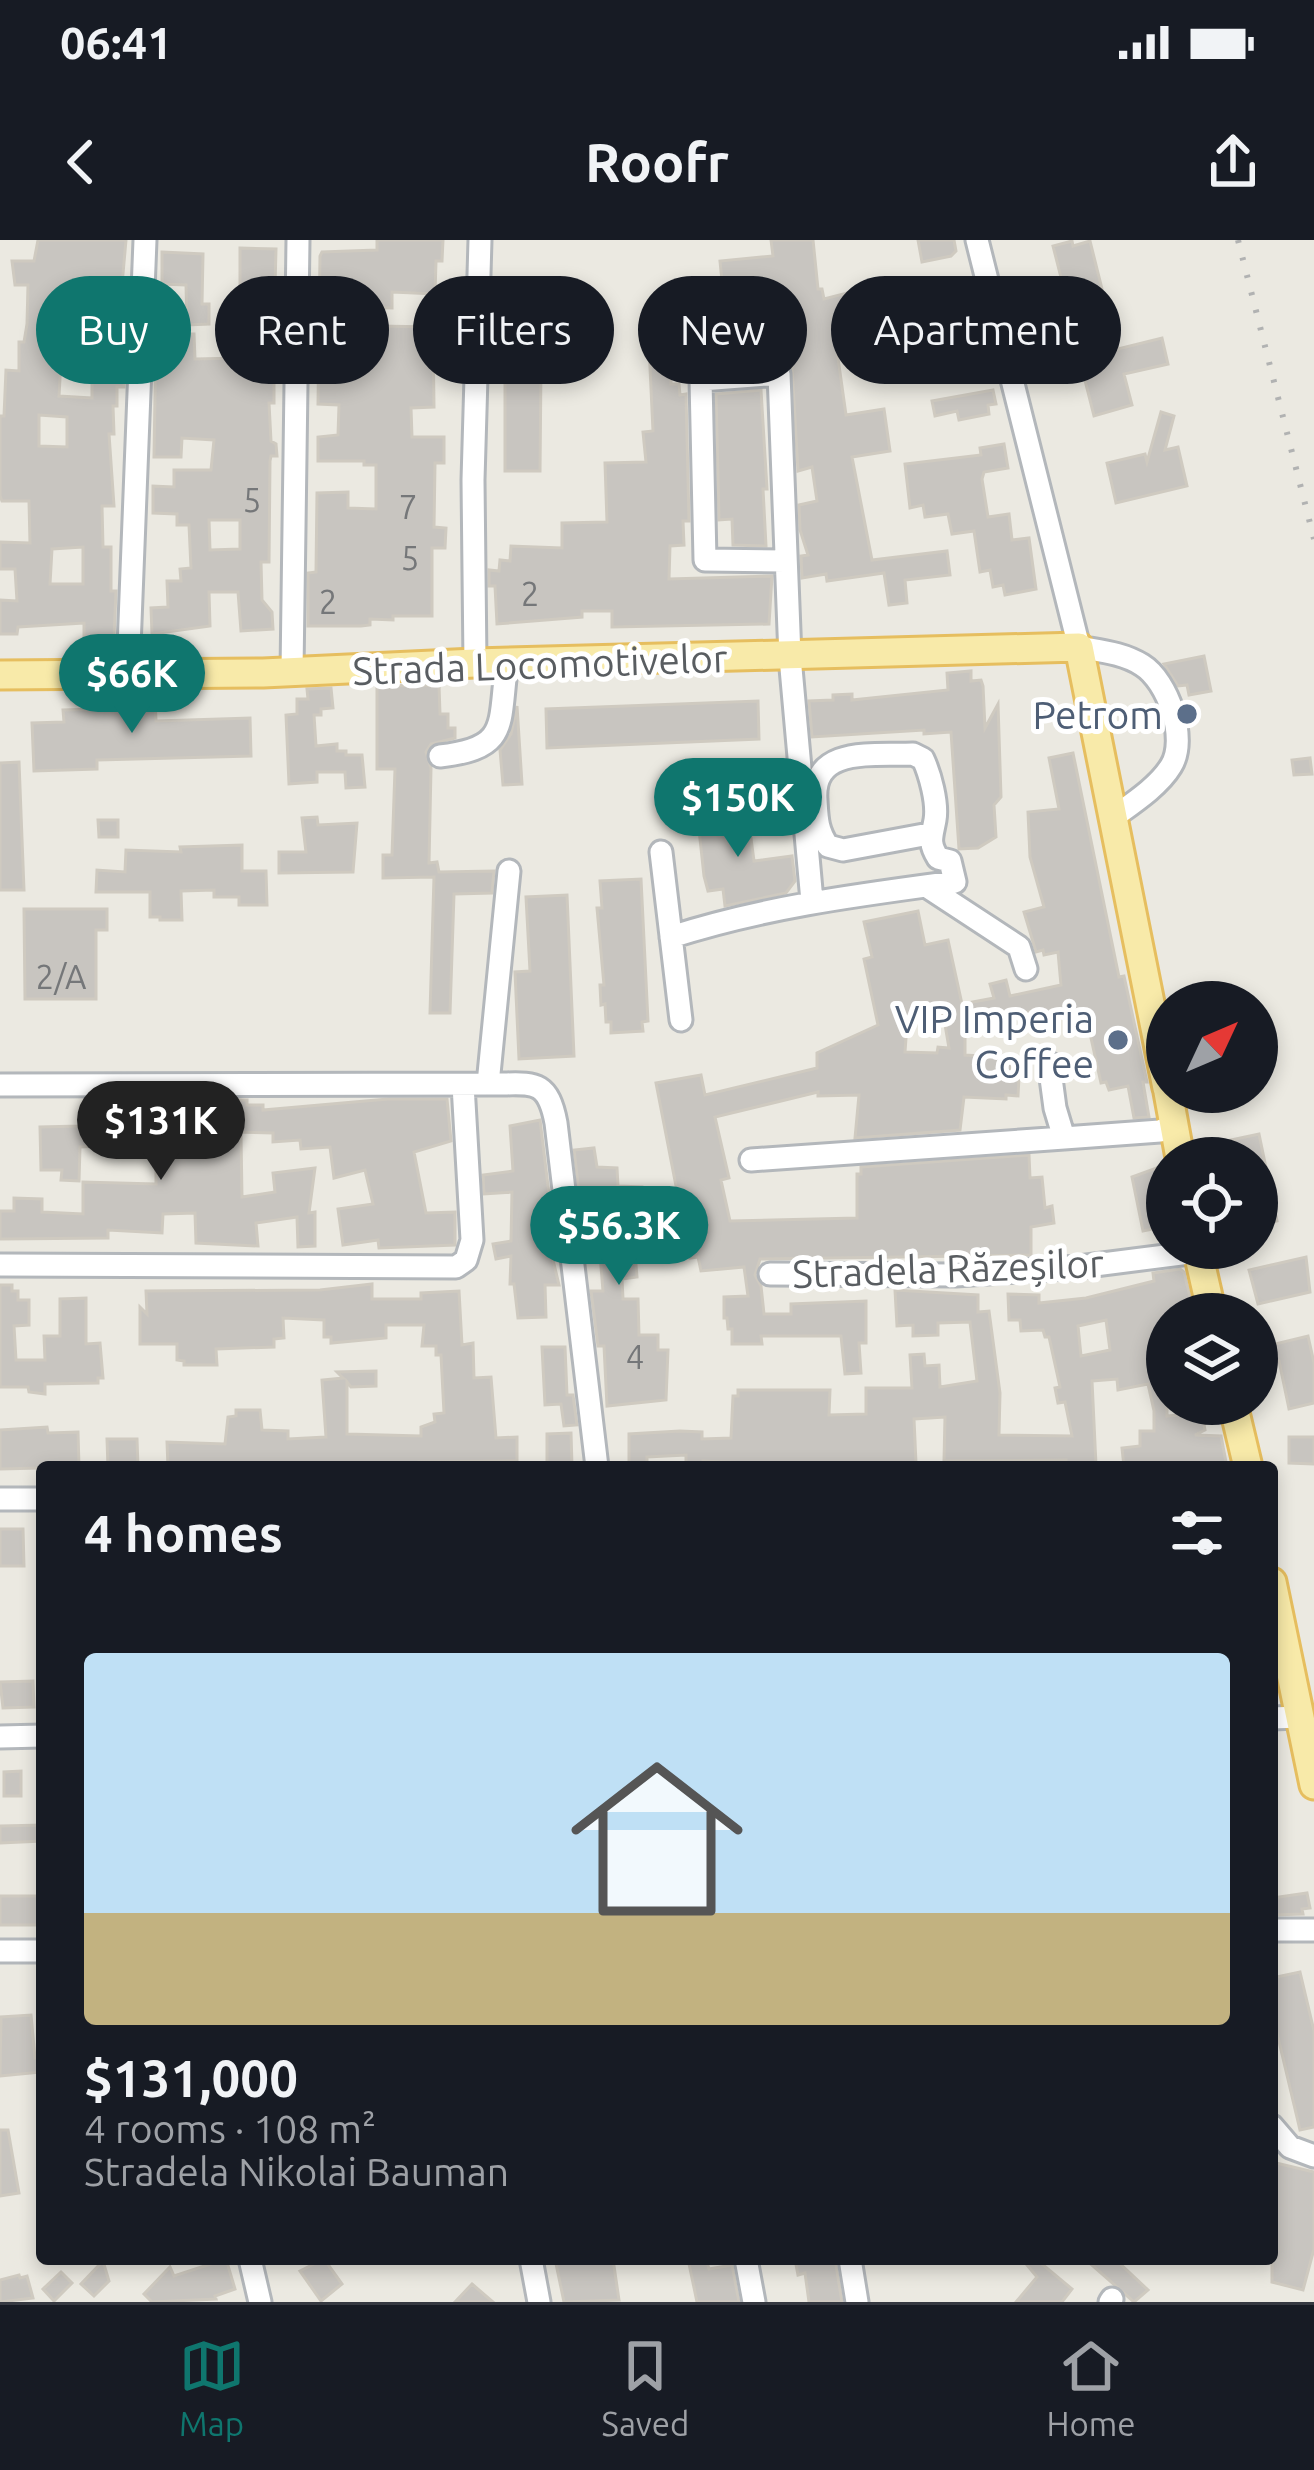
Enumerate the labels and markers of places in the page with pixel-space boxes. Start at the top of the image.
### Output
pin: $66K [61,634,203,736]
place label: Petrom [1032,693,1163,736]
marker: Petrom [1174,701,1200,727]
pin: $150K [654,758,822,860]
place label: VIP Imperia Coffee [895,997,1094,1085]
marker: VIP Imperia Coffee [1105,1027,1131,1053]
pin: $131K [77,1081,245,1183]
pin: $56.3K [521,1186,717,1288]

